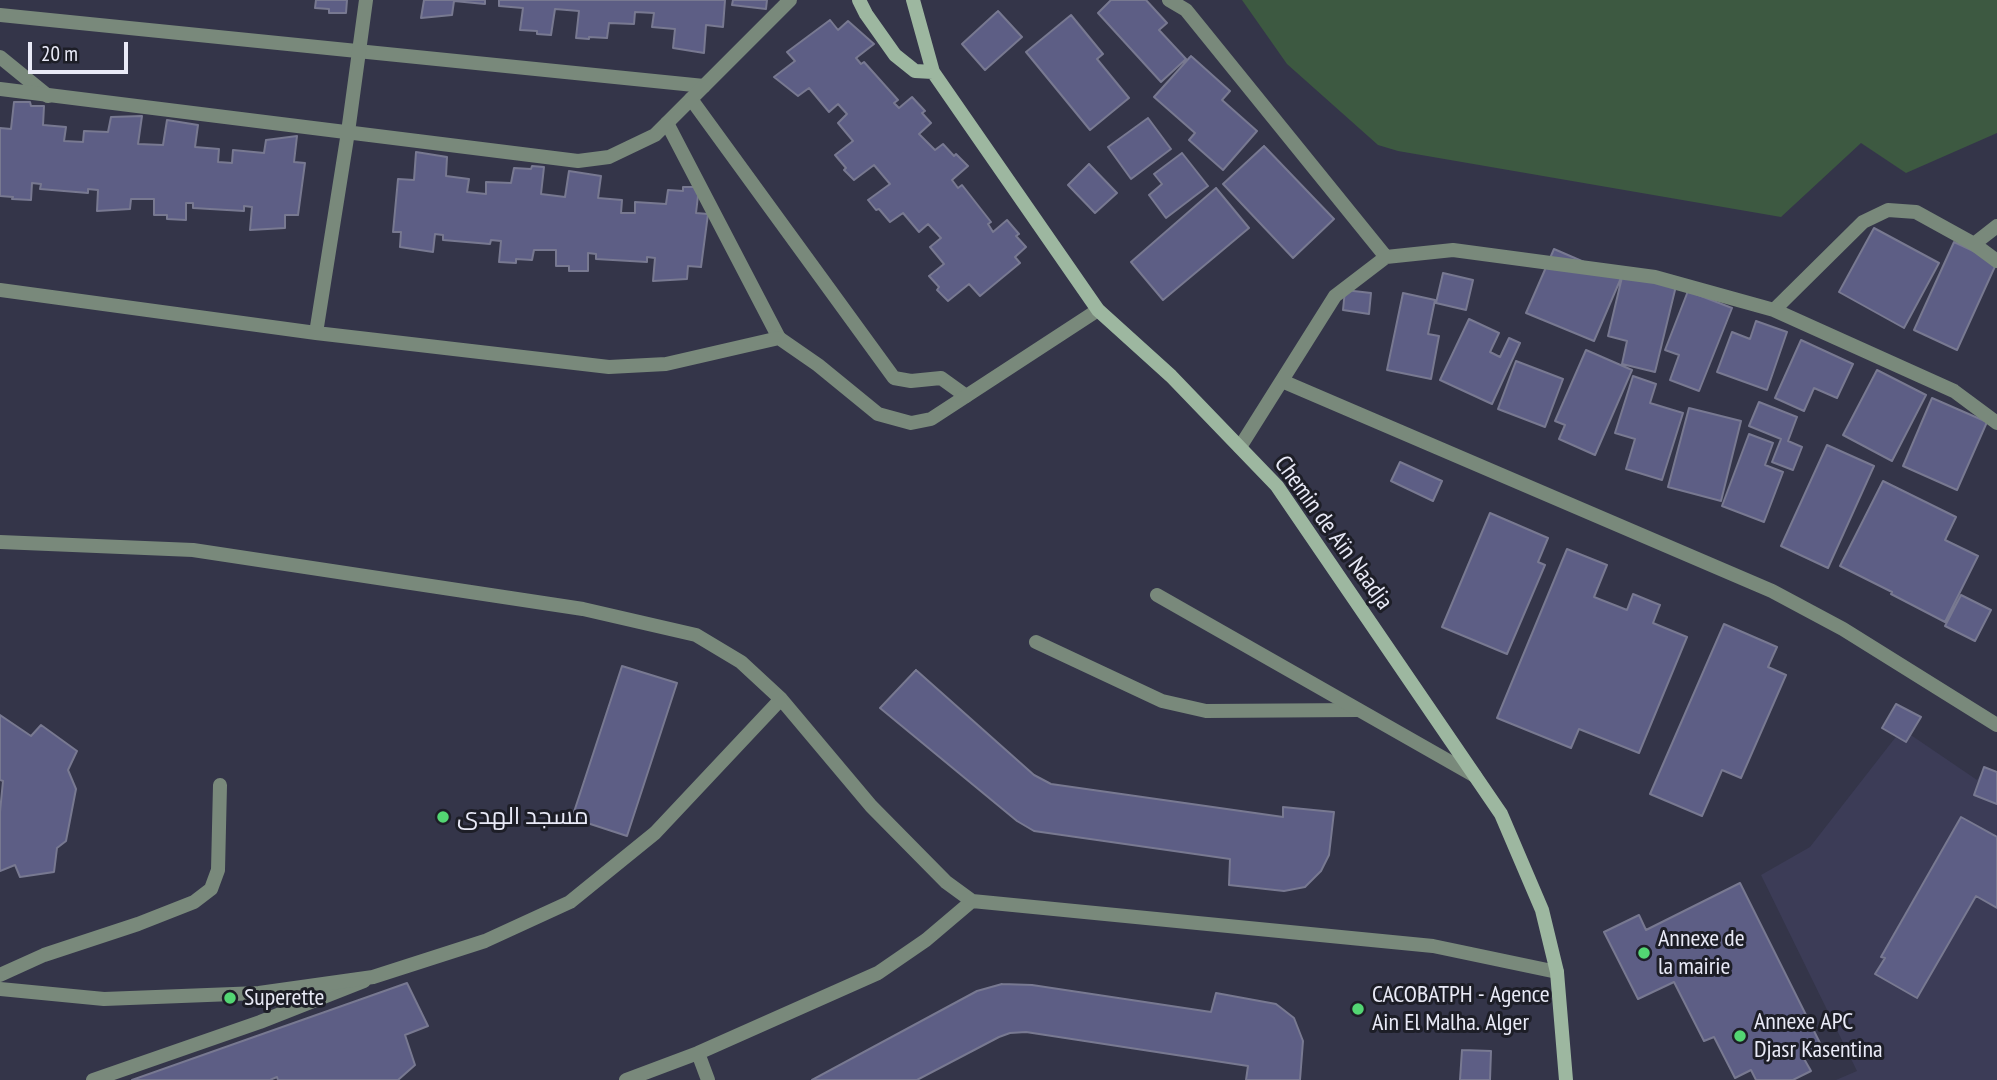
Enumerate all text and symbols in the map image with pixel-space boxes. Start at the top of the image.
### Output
scale bar [32,28,131,72]
text: 20 m [41,40,78,67]
street label: Chemin de Aïn Naadja [1268,451,1398,615]
place label: مسجد الهدى [457,803,589,831]
marker: مسجد الهدى [435,809,451,825]
place label: Annexe de la mairie [1658,925,1745,981]
marker: Annexe de la mairie [1636,945,1652,961]
place label: CACOBATPH - Agence Ain El Malha. Alger [1372,981,1550,1037]
place label: Superette [244,984,324,1012]
marker: Superette [222,990,238,1006]
marker: CACOBATPH - Agence Ain El Malha. Alger [1350,1001,1366,1017]
place label: Annexe APC Djasr Kasentina [1754,1008,1883,1064]
marker: Annexe APC Djasr Kasentina [1732,1028,1748,1044]

